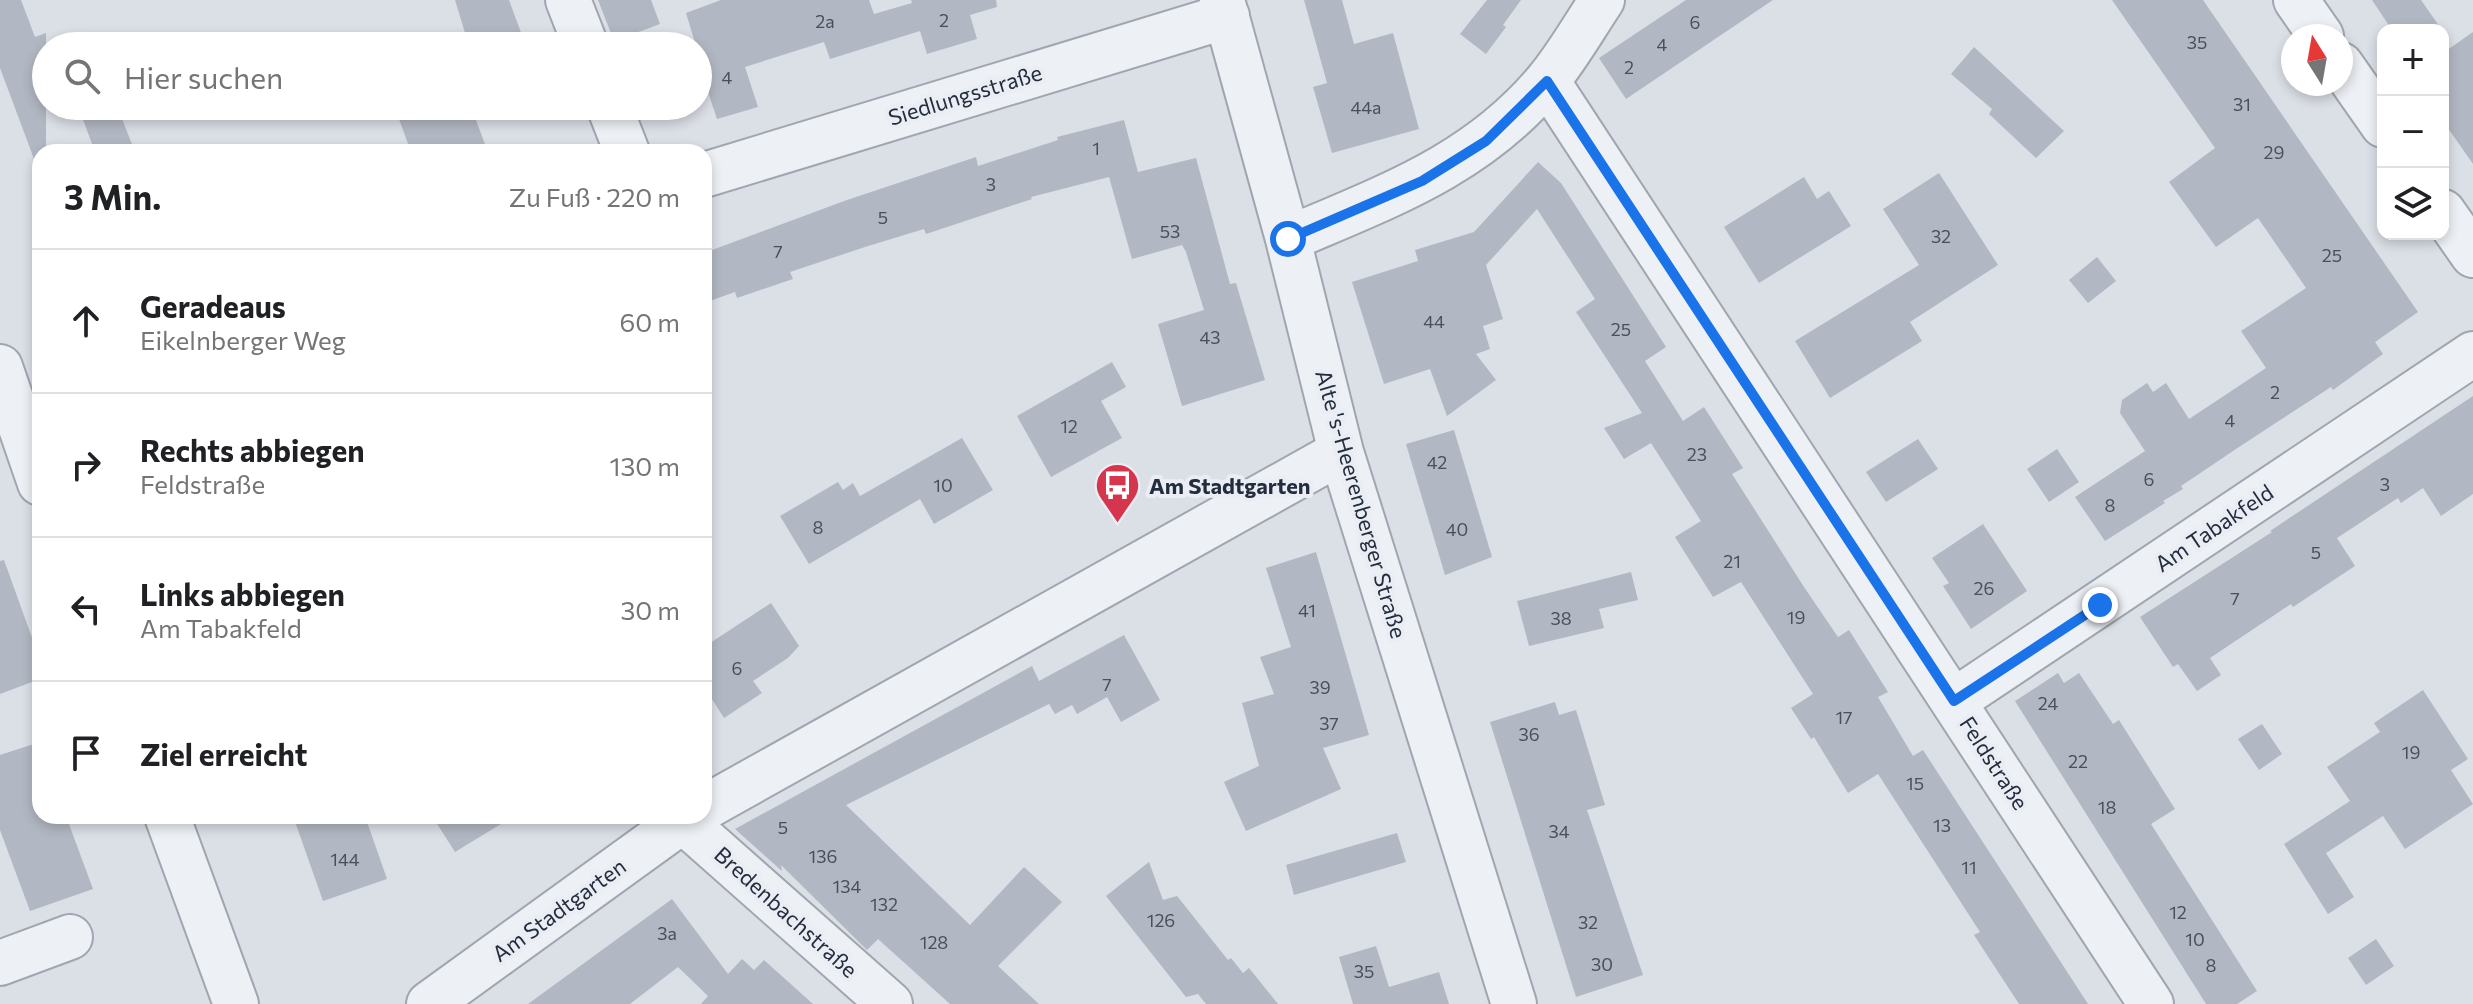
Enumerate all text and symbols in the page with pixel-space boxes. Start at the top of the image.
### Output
house number: 2 [939,9,949,31]
house number: 2a [815,10,835,32]
house number: 6 [1690,11,1700,33]
north arrow [2281,24,2353,96]
map controls [2377,24,2449,240]
button: + [2377,24,2449,96]
house number: 35 [2187,31,2207,53]
search box [32,32,712,120]
house number: 4 [1657,33,1668,55]
icon: search [60,54,104,98]
house number: 2 [1624,56,1634,78]
text: Hier suchen [124,58,283,95]
street label: Siedlungsstraße [885,58,1045,131]
house number: 4 [722,66,733,88]
house number: 31 [2233,93,2251,115]
house number: 44a [1350,96,1382,118]
button: − [2377,96,2449,168]
house number: 1 [1092,137,1100,159]
house number: 29 [2264,141,2284,163]
button: layers [2377,168,2449,240]
house number: 3 [986,173,996,195]
text: 3 Min. [64,175,161,217]
text: Zu Fuß · 220 m [509,181,680,212]
house number: 5 [878,206,888,228]
house number: 53 [1160,220,1180,242]
route start [1270,221,1306,257]
house number: 32 [1931,225,1951,247]
house number: 7 [773,240,783,262]
house number: 25 [2322,244,2342,266]
text: Geradeaus [140,287,286,324]
icon: ahead [64,299,108,343]
text: 60 m [620,306,680,337]
house number: 44 [1423,310,1445,332]
house number: 25 [1611,318,1631,340]
text: Eikelnberger Weg [140,324,346,355]
house number: 43 [1199,326,1221,348]
street label: Alte 's-Heerenberger Straße [1310,367,1413,641]
house number: 2 [2270,381,2280,403]
house number: 4 [2225,409,2236,431]
house number: 12 [1060,415,1078,437]
text: Rechts abbiegen [140,431,365,468]
icon: right [64,443,108,487]
house number: 23 [1687,443,1707,465]
text: 130 m [609,450,680,481]
house number: 42 [1427,451,1447,473]
bus stop icon: Am Stadtgarten [1094,462,1142,525]
text: Feldstraße [140,468,265,499]
house number: 6 [2144,468,2154,490]
place label: Am Stadtgarten [1149,472,1310,499]
house number: 3 [2380,473,2390,495]
house number: 10 [933,474,953,496]
street label: Am Tabakfeld [2149,478,2278,577]
house number: 8 [2105,494,2116,516]
house number: 8 [813,516,824,538]
house number: 40 [1446,518,1468,540]
house number: 5 [2311,541,2321,563]
house number: 21 [1723,550,1741,572]
text: Links abbiegen [140,575,345,612]
house number: 26 [1974,577,1994,599]
icon: left [64,587,108,631]
route end [2082,587,2118,623]
house number: 7 [2230,587,2240,609]
text: 30 m [621,594,680,625]
house number: 41 [1298,599,1316,621]
house number: 19 [1787,606,1805,628]
house number: 38 [1550,607,1572,629]
text: Am Tabakfeld [140,612,302,643]
house number: 6 [732,657,742,679]
house number: 7 [1102,673,1112,695]
house number: 39 [1309,676,1331,698]
house number: 24 [2038,692,2058,714]
house number: 17 [1835,706,1853,728]
street label: Feldstraße [1954,711,2035,815]
house number: 37 [1319,712,1339,734]
house number: 36 [1518,723,1540,745]
icon: arrive [64,731,108,775]
text: Ziel erreicht [140,735,308,772]
house number: 19 [2402,741,2420,763]
house number: 22 [2068,750,2088,772]
house number: 15 [1906,772,1924,794]
house number: 18 [2098,796,2116,818]
house number: 13 [1933,814,1951,836]
house number: 5 [778,816,788,838]
house number: 34 [1548,820,1570,842]
street label: Bredenbachstraße [709,840,863,983]
house number: 136 [809,845,837,867]
house number: 144 [330,848,360,870]
street label: Am Stadtgarten [487,852,631,967]
house number: 11 [1961,856,1977,878]
house number: 134 [833,875,862,897]
house number: 132 [870,893,898,915]
house number: 12 [2169,901,2187,923]
house number: 126 [1147,909,1175,931]
house number: 32 [1578,911,1598,933]
house number: 3a [657,922,677,944]
house number: 10 [2185,928,2205,950]
house number: 128 [920,931,948,953]
house number: 30 [1591,953,1613,975]
house number: 8 [2206,954,2217,976]
house number: 35 [1354,960,1374,982]

